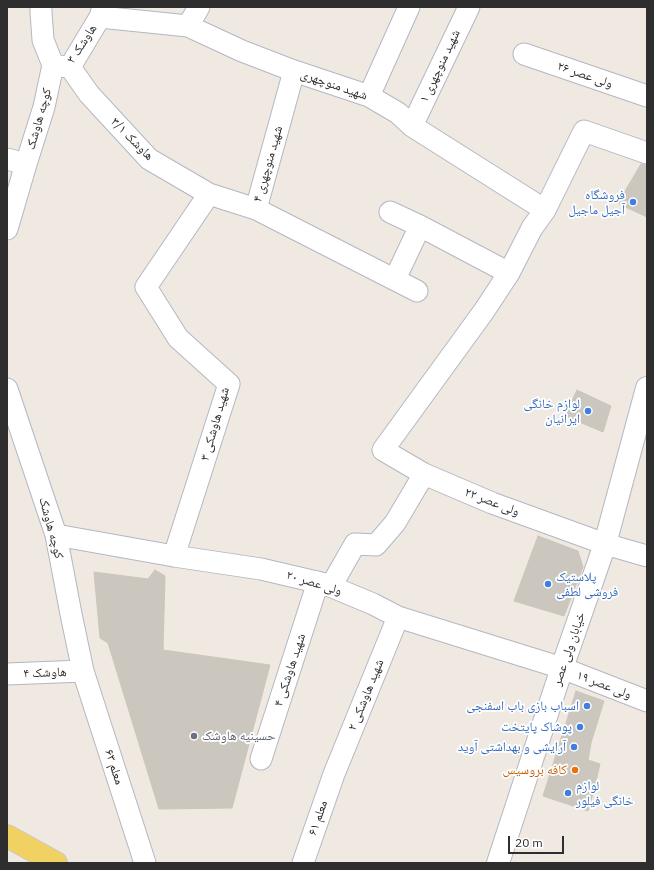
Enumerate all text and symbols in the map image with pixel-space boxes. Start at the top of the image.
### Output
street label: هاوشک ۳ [64,22,100,66]
street label: شهید منوچهری ۱ [416,27,464,105]
street label: ولی عصر ۲۶ [555,58,615,92]
street label: شهید منوچهری [298,66,370,104]
street label: کوچه هاوشک [23,86,55,152]
street label: هاوشک ۳/۱ [107,114,157,164]
street label: شهید منوچهری ۴ [250,124,286,204]
place label: فروشگاه آجیل ماجیل [568,187,625,218]
marker: فروشگاه آجیل ماجیل [628,197,638,207]
street label: شهید هاوشکی ۳ [197,385,233,463]
place label: لوازم خانگی ایرانیان [524,396,580,427]
marker: لوازم خانگی ایرانیان [583,406,593,416]
street label: ولی عصر ۲۲ [462,484,522,520]
street label: کوچه هاوشک [35,495,67,561]
street label: ولی عصر ۲۰ [284,567,344,599]
place label: پلاستیک فروشی لطفی [556,569,618,600]
marker: پلاستیک فروشی لطفی [543,579,553,589]
street label: خیابان ولی عصر [549,610,589,688]
street label: شهید هاوشکی ۴ [271,632,309,708]
street label: شهید هاوشکی ۲ [345,657,387,733]
street label: هاوشک ۴ [23,664,67,682]
street label: ولی عصر ۱۹ [574,667,634,703]
place label: اسباب بازی باب اسفنجی [466,698,579,714]
marker: اسباب بازی باب اسفنجی [582,701,592,711]
place label: پوشاک پایتخت [501,719,572,735]
marker: پوشاک پایتخت [575,722,585,732]
place label: حسینیه هاوشک [202,728,276,744]
marker: حسینیه هاوشک [189,731,199,741]
place label: آرایشی و بهداشتی آوید [458,739,566,755]
marker: آرایشی و بهداشتی آوید [569,742,579,752]
street label: معلم ۶۳ [101,747,127,787]
place label: کافه بروسیس [503,762,567,778]
marker: کافه بروسیس [570,765,580,775]
place label: لوازم خانگی فیلور [576,778,634,809]
marker: لوازم خانگی فیلور [563,788,573,798]
street label: معلم ۶۱ [305,798,331,838]
scale bar [510,828,566,854]
text: 20 m [515,835,543,850]

